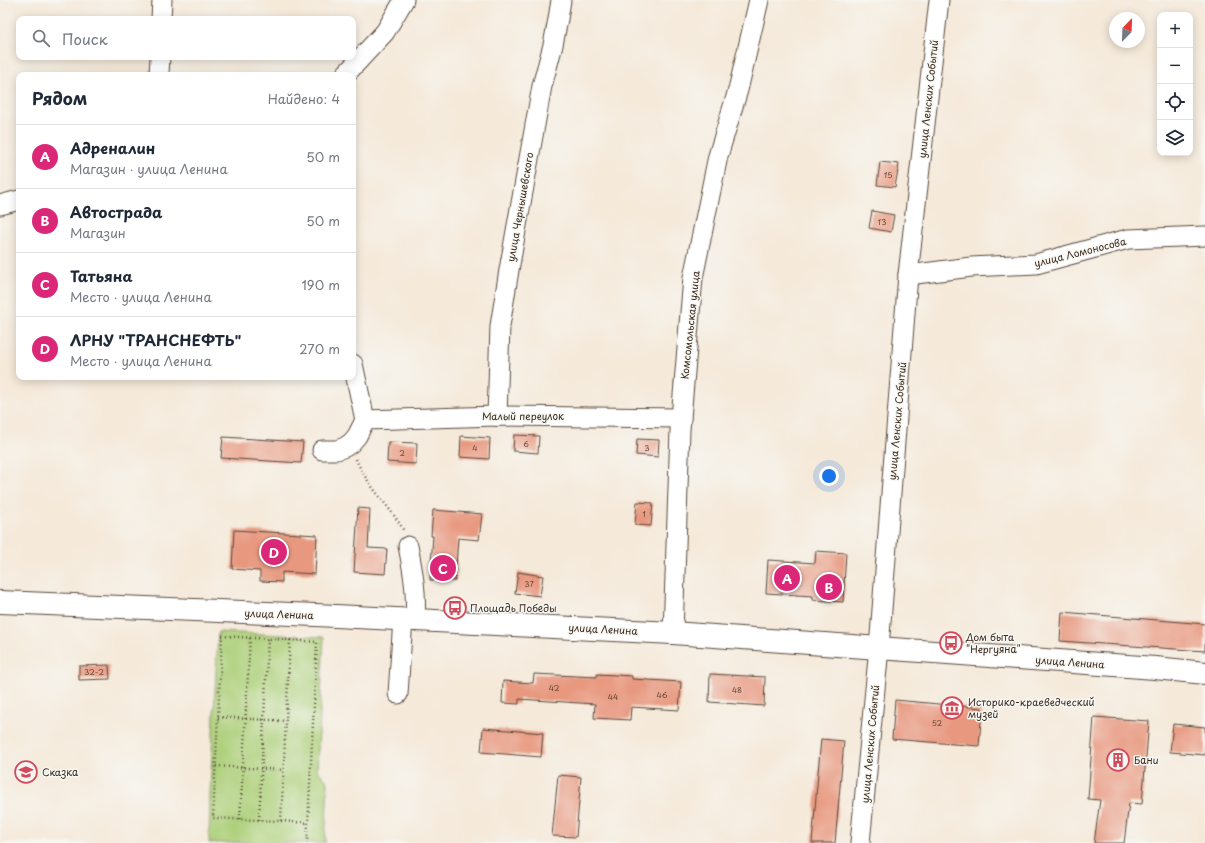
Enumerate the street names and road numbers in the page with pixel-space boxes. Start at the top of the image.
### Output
street label: улица Ленских Событий [914,39,941,159]
street label: улица Чернышевского [502,151,537,263]
street label: улица Ломоносова [1032,233,1128,270]
street label: Комсомольская улица [676,269,703,380]
street label: улица Ленских Событий [884,361,909,481]
street label: Малый переулок [482,408,564,424]
street label: улица Ленина [244,605,315,622]
street label: улица Ленина [568,619,639,638]
street label: улица Ленина [1035,652,1106,671]
street label: улица Ленских Событий [857,684,882,804]

